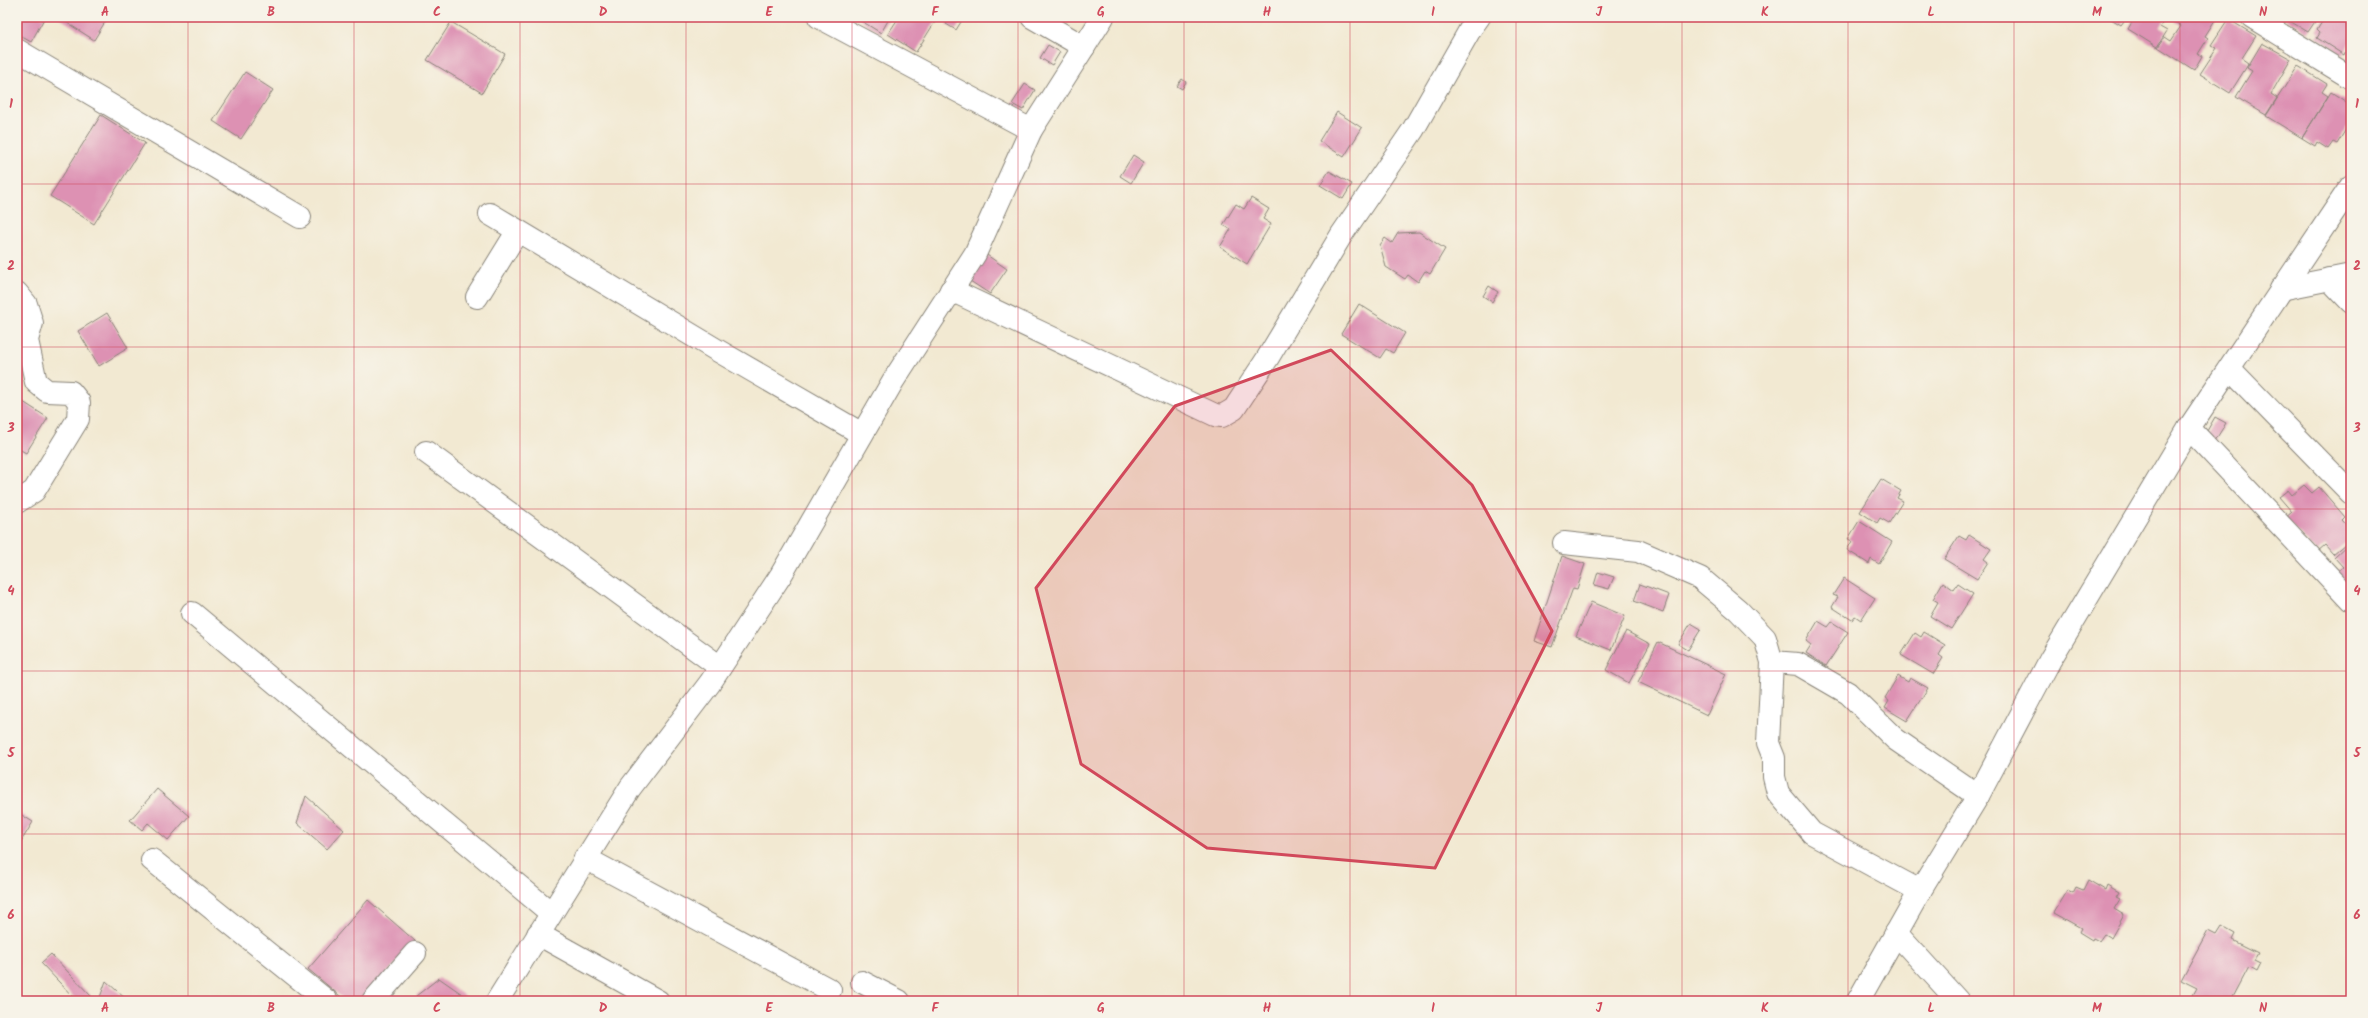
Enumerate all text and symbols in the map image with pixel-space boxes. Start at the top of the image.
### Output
text: A [101,2,109,23]
text: B [267,2,275,23]
text: C [433,2,441,23]
text: D [599,2,608,23]
text: E [765,2,773,23]
text: F [931,2,939,23]
text: G [1097,2,1105,23]
text: H [1263,2,1272,23]
text: I [1431,2,1435,23]
text: J [1596,2,1603,23]
text: K [1761,2,1769,23]
text: L [1927,2,1935,23]
text: M [2092,2,2102,23]
text: N [2259,2,2268,23]
text: 1 [9,94,13,115]
text: 1 [2355,94,2359,115]
text: 2 [7,256,15,277]
text: 2 [2353,256,2361,277]
text: 3 [6,418,15,439]
text: 3 [2352,418,2361,439]
text: 4 [7,581,15,602]
text: 4 [2353,581,2361,602]
text: 5 [7,743,16,764]
text: 5 [2353,743,2362,764]
text: 6 [7,905,15,926]
text: 6 [2353,905,2361,926]
text: A [101,998,109,1018]
text: B [267,998,275,1018]
text: C [433,998,441,1018]
text: D [599,998,608,1018]
text: E [765,998,773,1018]
text: F [931,998,939,1018]
text: G [1097,998,1105,1018]
text: H [1263,998,1272,1018]
text: I [1431,998,1435,1018]
text: J [1596,998,1603,1018]
text: K [1761,998,1769,1018]
text: L [1927,998,1935,1018]
text: M [2092,998,2102,1018]
text: N [2259,998,2268,1018]

